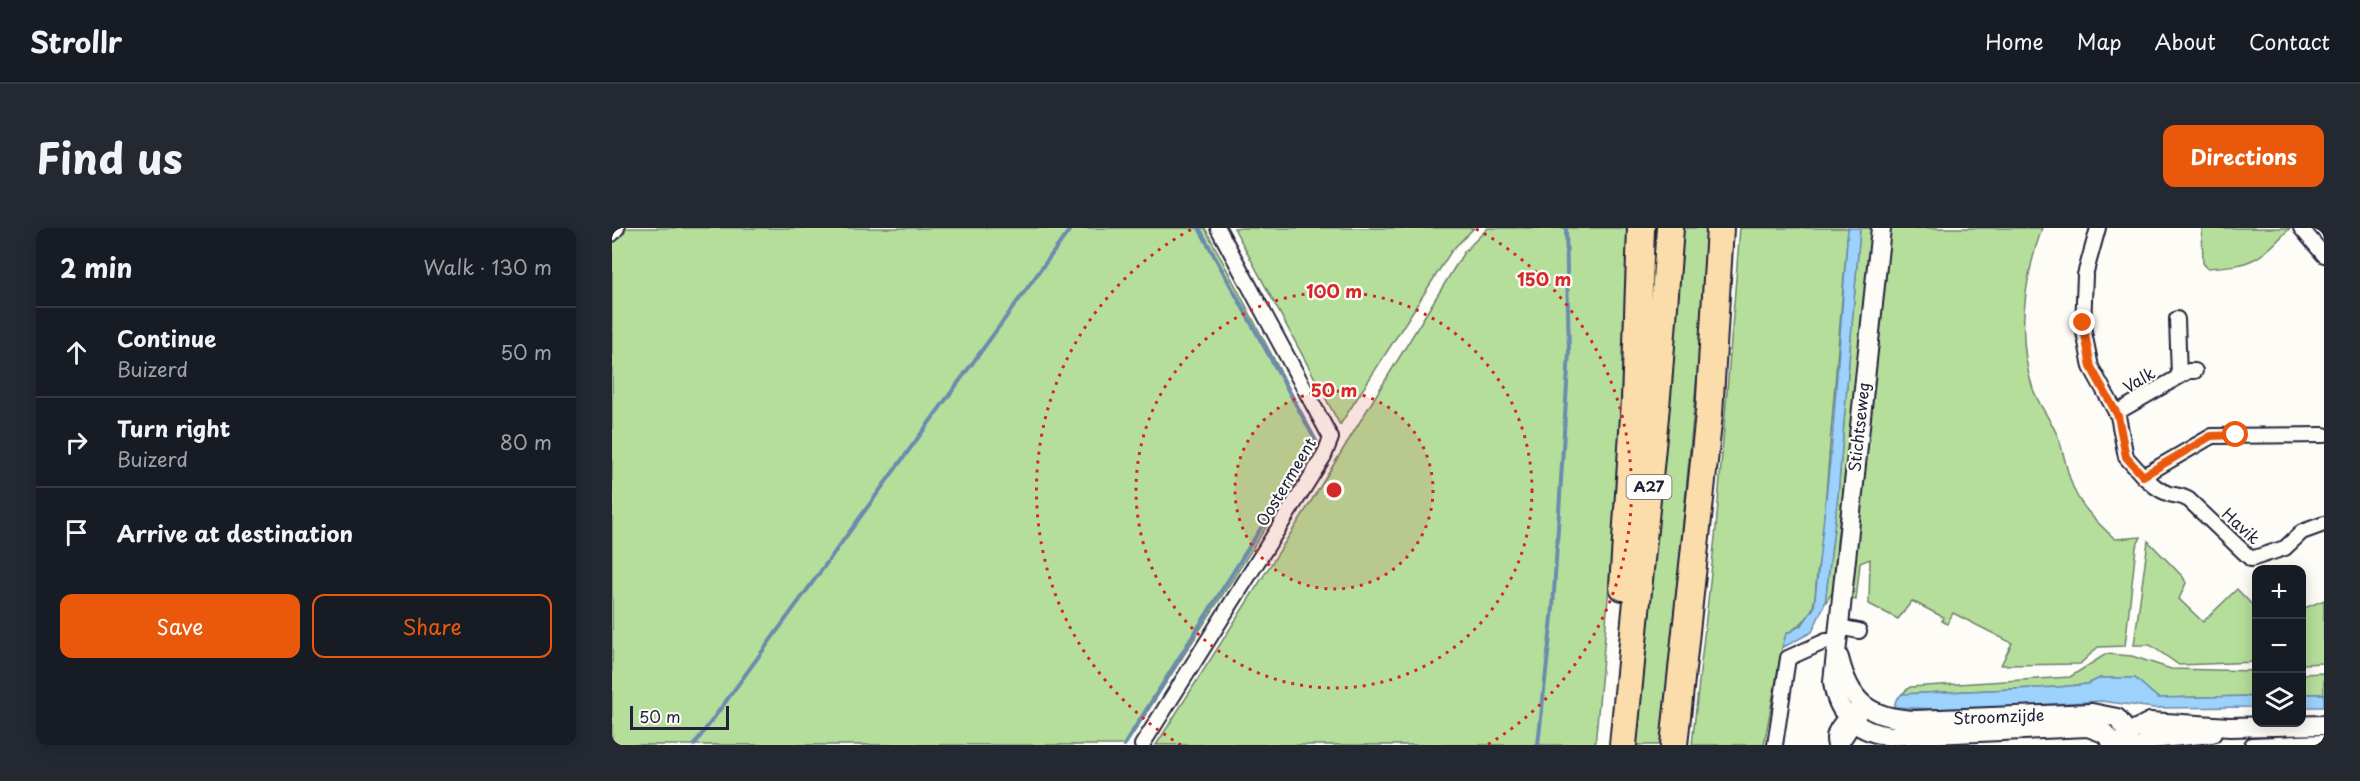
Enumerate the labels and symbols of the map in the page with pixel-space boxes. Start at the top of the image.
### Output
text: 150 m [1517,265,1571,292]
text: 100 m [1306,277,1362,304]
route end [2069,309,2095,335]
street label: Valk [2118,360,2159,398]
text: 50 m [1311,376,1357,403]
street label: Stichtseweg [1841,381,1875,473]
route start [2222,421,2248,447]
street label: Oostermeent [1249,432,1321,530]
road number: A27 [1626,475,1672,499]
centre of rings [1324,480,1344,500]
street label: Havik [2217,501,2266,549]
street label: Stroomzijde [1953,702,2045,729]
scale bar [630,703,729,730]

